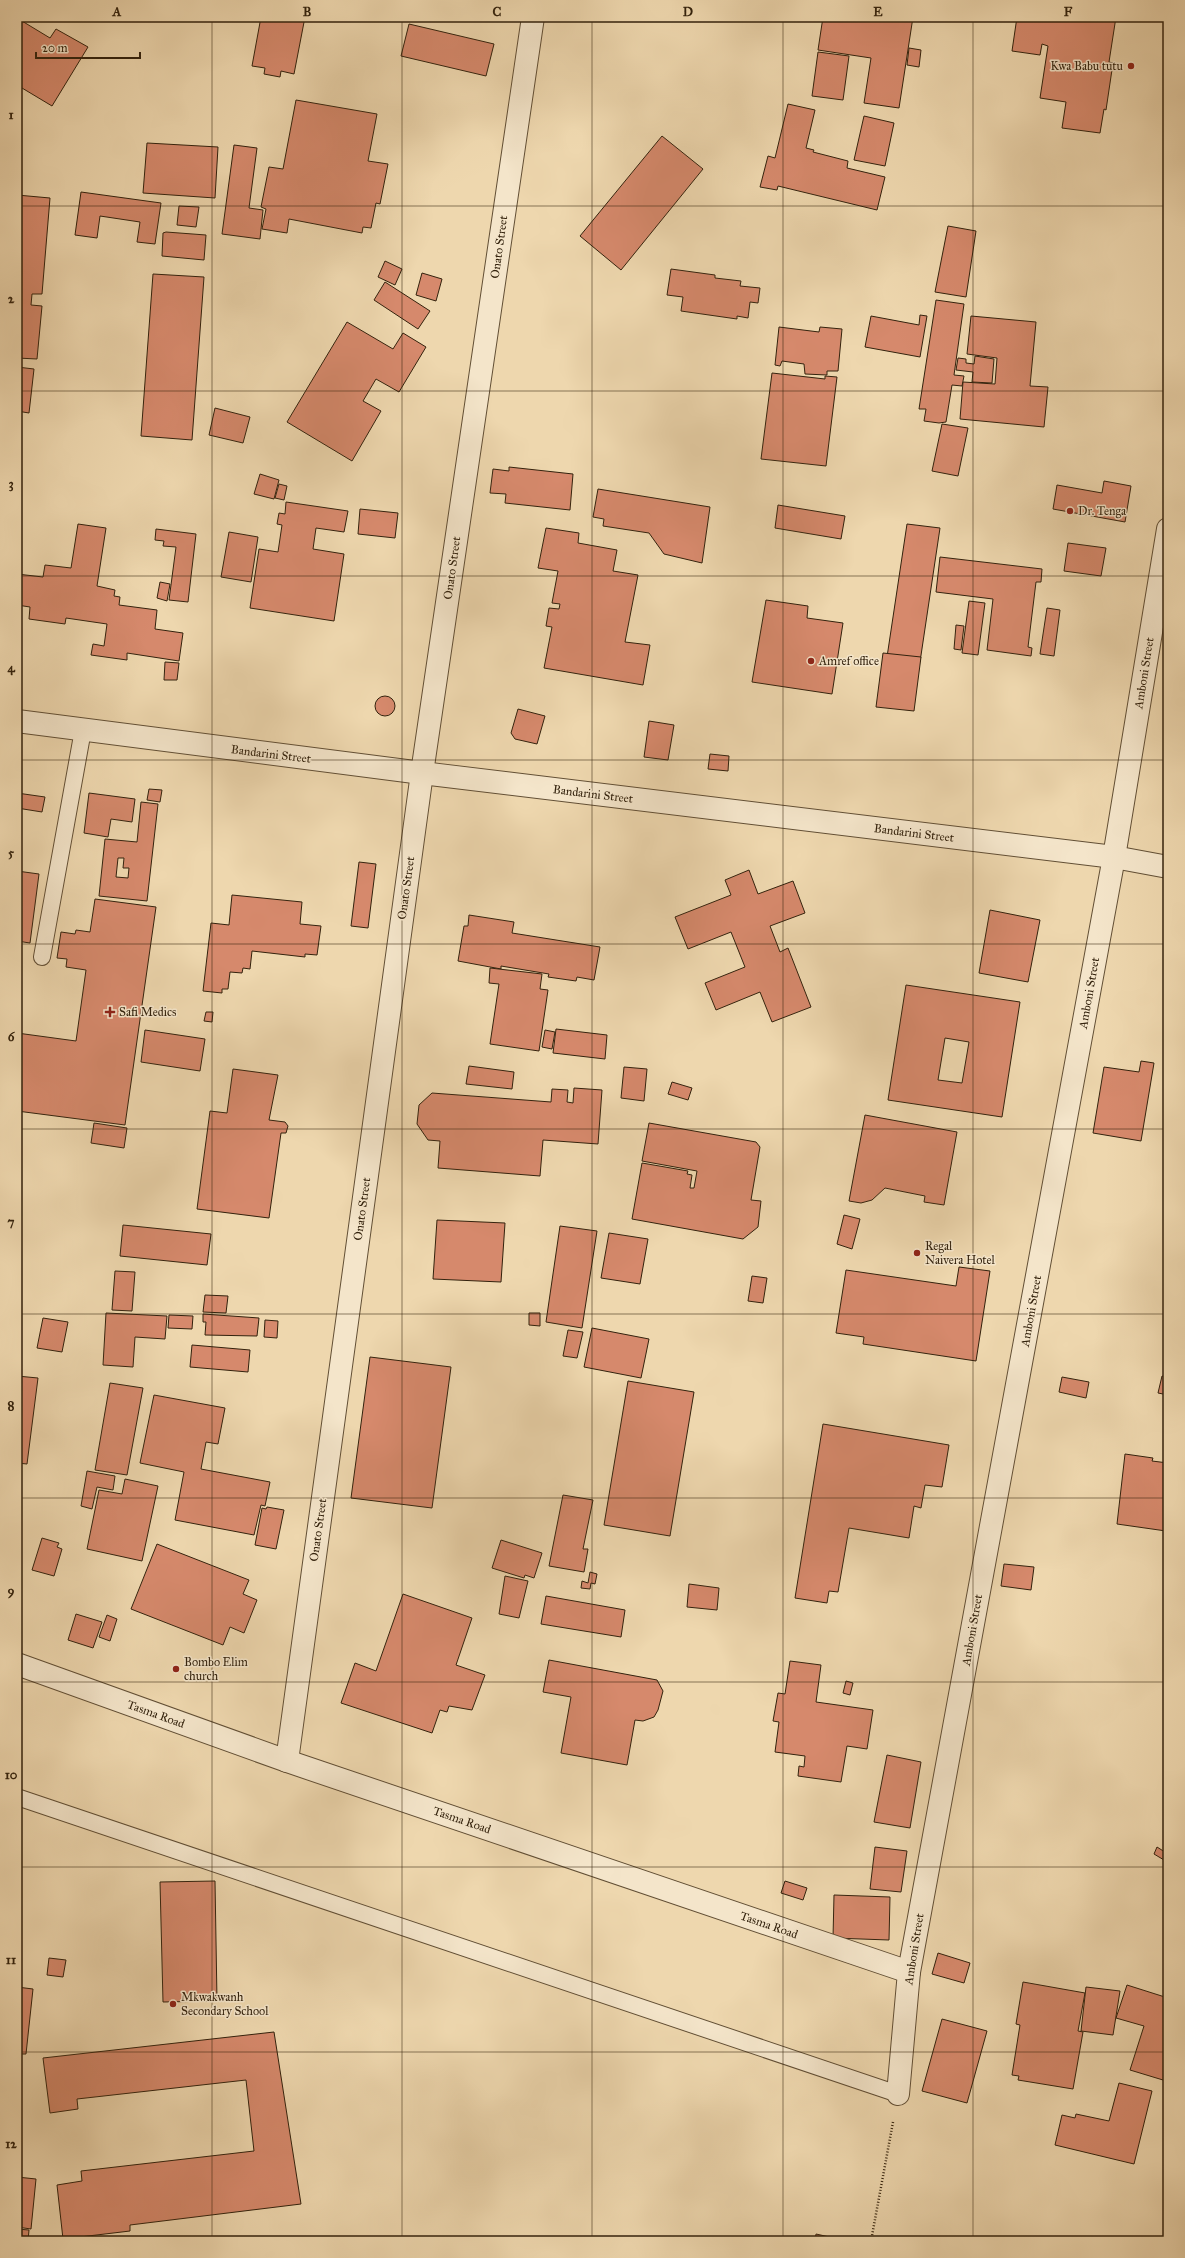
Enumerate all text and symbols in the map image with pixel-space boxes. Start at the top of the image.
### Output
text: A [112,4,122,20]
text: B [303,4,312,20]
text: C [493,4,502,20]
text: D [683,4,693,20]
text: E [873,4,883,20]
text: F [1064,4,1073,20]
scale bar [36,34,140,60]
text: 20 m [42,41,68,55]
place label: Kwa Babu tutu [1050,59,1124,73]
marker: Kwa Babu tutu [1126,61,1136,71]
text: 1 [8,107,14,123]
street label: Onato Street [488,214,510,279]
text: 2 [8,291,15,307]
text: 3 [8,476,14,492]
place label: Dr. Tenga [1078,504,1127,519]
marker: Dr. Tenga [1065,506,1075,516]
street label: Onato Street [441,535,463,600]
street label: Amboni Street [1131,635,1157,711]
place label: Amref office [818,654,879,668]
marker: Amref office [806,656,816,666]
text: 4 [7,660,15,676]
street label: Bandarini Street [230,742,313,766]
street label: Bandarini Street [552,782,635,806]
street label: Bandarini Street [873,821,956,845]
text: 5 [8,845,15,861]
street label: Onato Street [395,855,417,920]
street label: Amboni Street [1076,955,1102,1031]
place label: Safi Medics [119,1005,176,1019]
marker: Safi Medics [104,1006,116,1018]
text: 6 [8,1029,16,1045]
street label: Onato Street [351,1176,373,1241]
text: 7 [8,1214,15,1230]
place label: Regal Naivera Hotel [925,1239,996,1267]
marker: Regal Naivera Hotel [912,1248,922,1258]
street label: Amboni Street [1018,1273,1044,1349]
text: 8 [8,1398,15,1414]
street label: Onato Street [307,1497,329,1562]
text: 9 [8,1583,15,1599]
street label: Amboni Street [959,1592,985,1668]
place label: Bombo Elim church [184,1655,248,1683]
marker: Bombo Elim church [171,1664,181,1674]
street label: Tasma Road [125,1697,187,1731]
text: 10 [5,1767,18,1783]
street label: Tasma Road [431,1804,493,1836]
street label: Tasma Road [738,1909,800,1941]
street label: Amboni Street [901,1911,927,1987]
text: 11 [6,1952,16,1968]
place label: Mkwakwanh Secondary School [181,1990,269,2018]
marker: Mkwakwanh Secondary School [168,1999,178,2009]
text: 12 [5,2136,17,2152]

